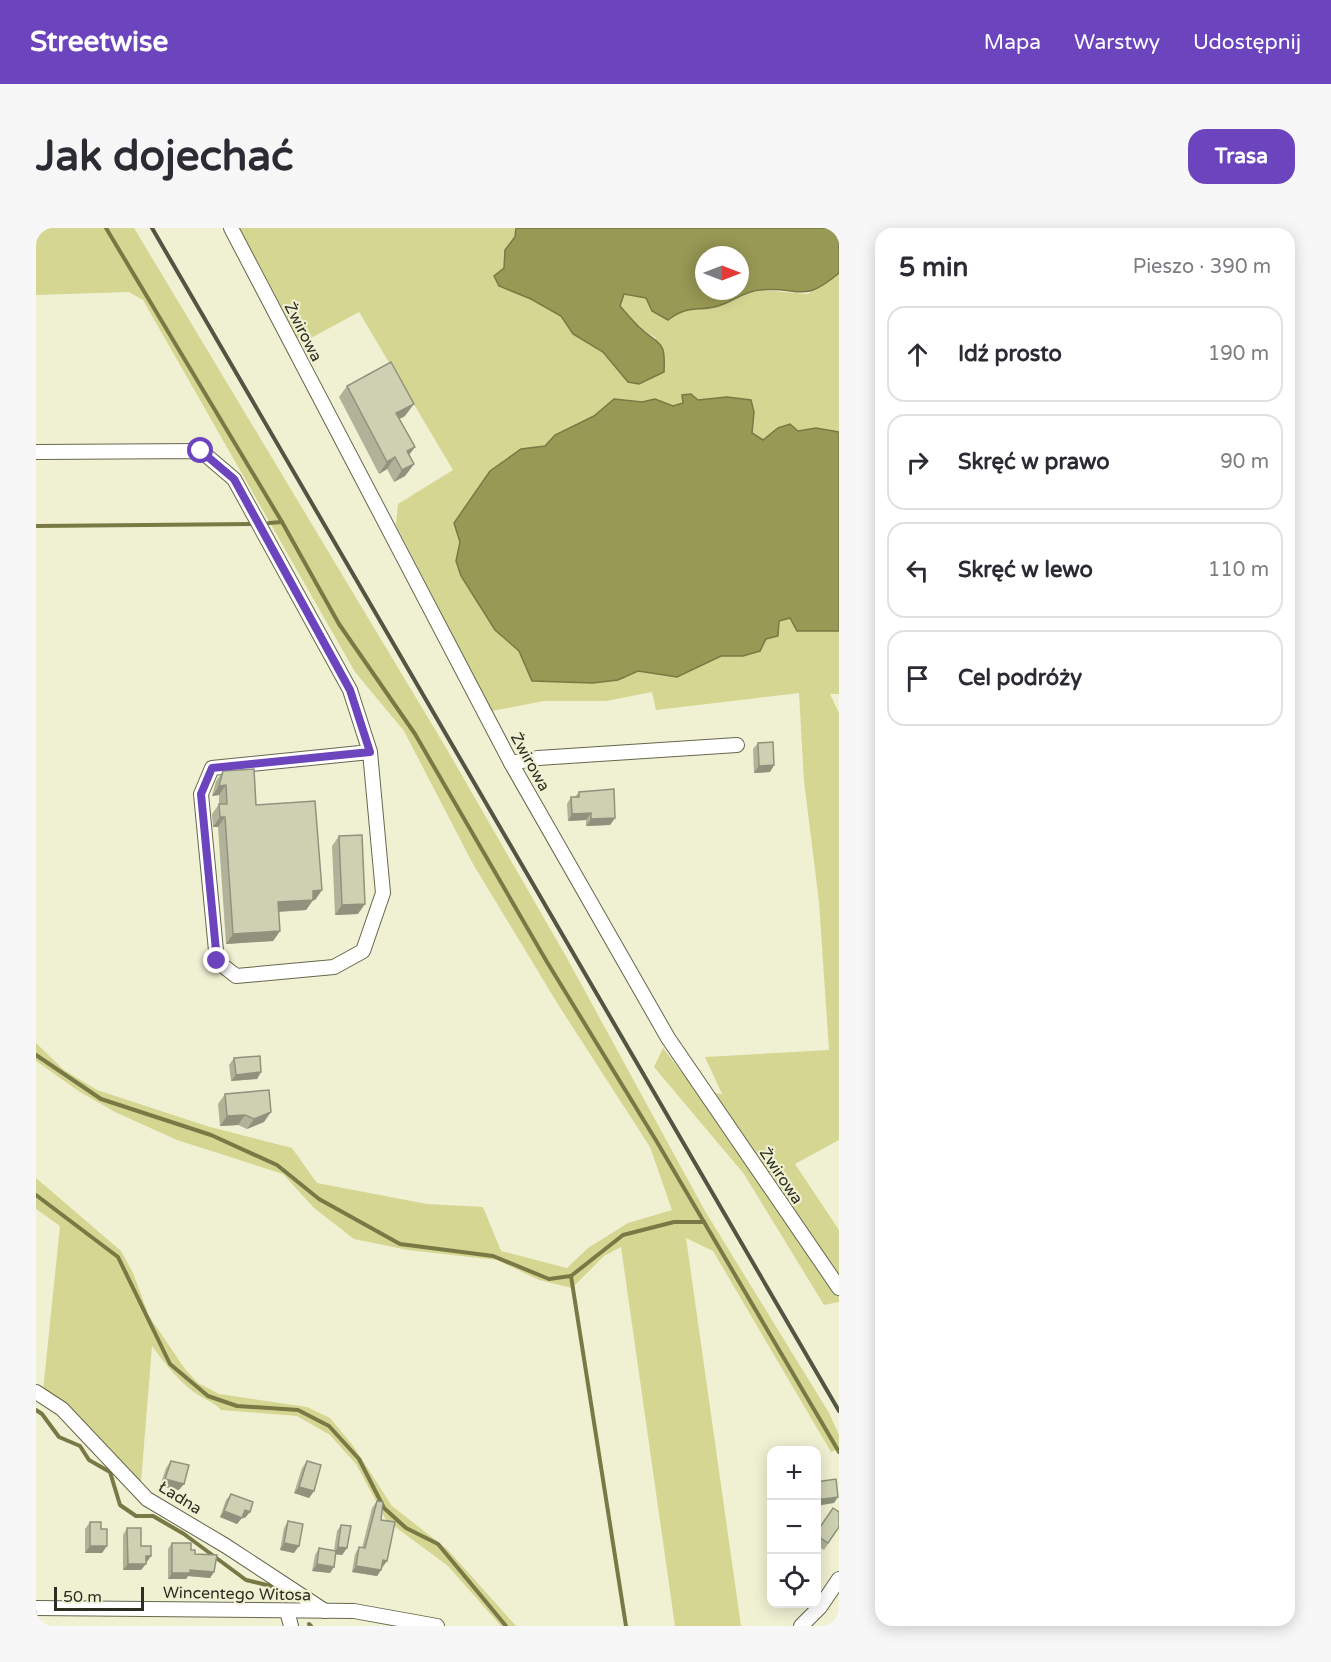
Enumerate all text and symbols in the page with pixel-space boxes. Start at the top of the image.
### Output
text: Streetwise [30,25,168,59]
text: Mapa [984,30,1041,55]
text: Warstwy [1074,30,1160,55]
text: Udostępnij [1193,30,1301,55]
button: Trasa [1188,129,1295,184]
text: Jak dojechać [36,131,293,182]
north arrow [695,246,749,300]
text: 5 min [899,252,968,283]
text: Pieszo · 390 m [1133,255,1271,279]
street label: Żwirowa [280,299,326,365]
icon: ahead [901,338,934,371]
text: Idź prosto [958,341,1062,367]
text: 190 m [1208,342,1269,366]
route start [187,437,213,463]
icon: right [901,446,934,479]
text: Skręć w prawo [958,449,1110,475]
text: 90 m [1220,450,1269,474]
icon: left [901,554,934,587]
text: Skręć w lewo [958,557,1093,583]
text: 110 m [1208,558,1269,582]
icon: arrive [901,662,934,695]
text: Cel podróży [958,665,1082,691]
street label: Żwirowa [506,729,554,795]
route end [203,947,229,973]
street label: Żwirowa [755,1144,807,1208]
map controls [767,1446,821,1608]
button: + [767,1446,821,1500]
street label: Ładna [155,1477,205,1519]
button: − [767,1500,821,1554]
button: locate [767,1554,821,1608]
street label: Wincentego Witosa [163,1583,311,1605]
scale bar [54,1584,144,1612]
text: 50 m [63,1587,102,1607]

